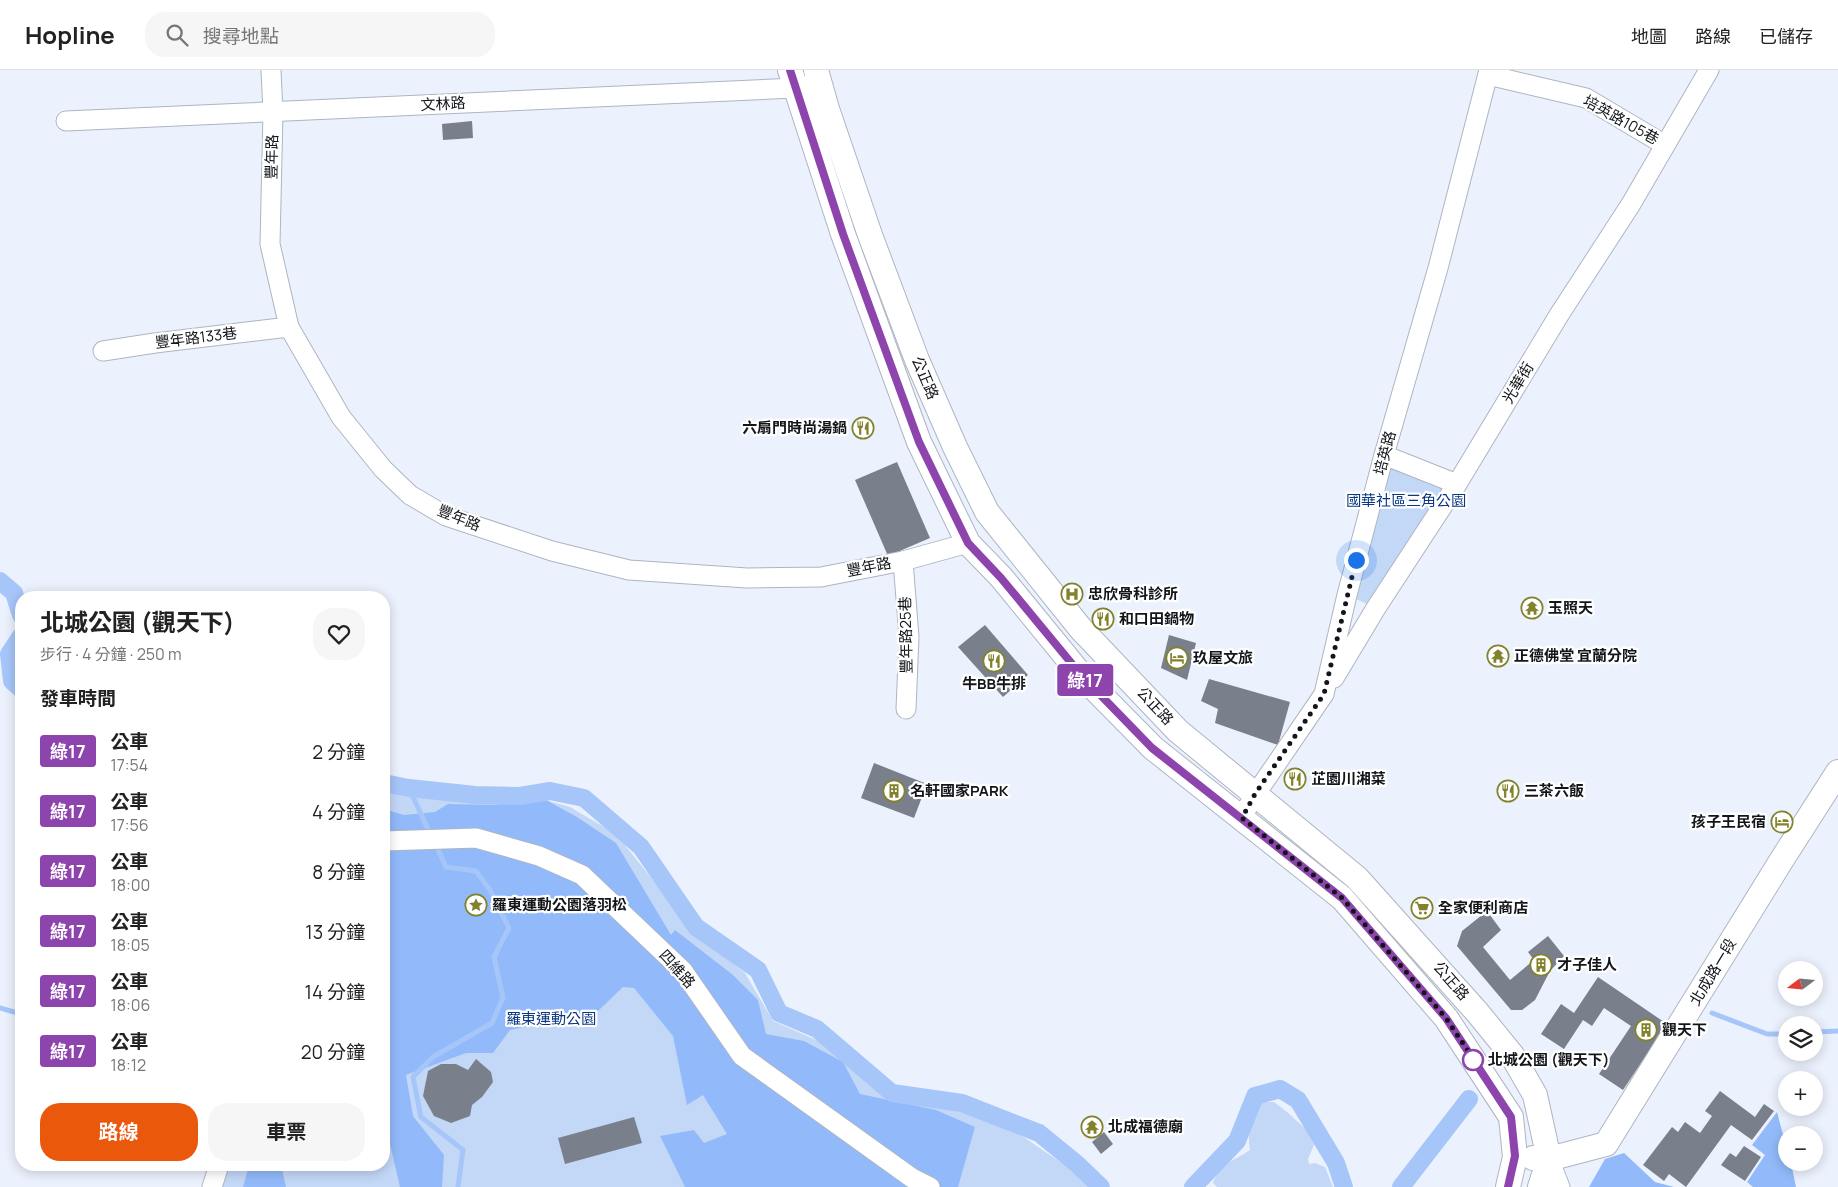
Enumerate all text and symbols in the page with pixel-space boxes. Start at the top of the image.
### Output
search box [145,12,495,57]
text: Hopline [25,18,115,51]
icon: search [163,21,191,49]
text: 搜尋地點 [203,23,279,49]
text: 地圖 [1631,24,1667,48]
text: 路線 [1695,24,1731,48]
text: 已儲存 [1759,24,1813,48]
street label: 培英路105巷 [1580,90,1663,149]
street label: 文林路 [420,92,466,115]
street label: 豐年路 [261,134,282,180]
street label: 豐年路133巷 [154,322,238,353]
street label: 公正路 [907,353,944,403]
street label: 光華街 [1497,358,1538,407]
restaurant icon: 六扇門時尚湯鍋 [851,416,875,440]
place label: 六扇門時尚湯鍋 [742,417,847,438]
street label: 培英路 [1369,428,1400,477]
park label: 國華社區三角公園 [1346,490,1466,511]
street label: 豐年路 [434,499,484,536]
your location [1344,548,1369,573]
street label: 豐年路 [845,552,893,581]
hospital icon: 忠欣骨科診所 [1060,582,1084,606]
place label: 忠欣骨科診所 [1088,583,1178,604]
street label: 豐年路25巷 [894,596,917,674]
temple icon: 玉照天 [1520,596,1544,620]
place label: 玉照天 [1548,597,1593,618]
text: 北城公園 (觀天下) [40,605,235,638]
restaurant icon: 和口田鍋物 [1091,607,1115,631]
button: heart [313,608,365,660]
place label: 和口田鍋物 [1119,608,1194,629]
text: 步行 · 4 分鐘 · 250 m [40,643,182,665]
temple icon: 正德佛堂 宜蘭分院 [1486,644,1510,668]
place label: 正德佛堂 宜蘭分院 [1514,645,1637,666]
hotel icon: 玖屋文旅 [1165,646,1189,670]
place label: 玖屋文旅 [1193,647,1253,668]
restaurant icon: 牛BB牛排 [982,649,1006,673]
line badge: 綠17 [1056,664,1114,696]
text: 綠17 [1067,668,1103,692]
place label: 牛BB牛排 [962,673,1026,694]
street label: 公正路 [1132,682,1178,729]
text: 發車時間 [40,685,116,711]
text: 公車 [111,728,149,754]
text: 綠17 [50,739,86,763]
text: 2 分鐘 [312,739,365,765]
text: 17:54 [111,754,148,776]
restaurant icon: 芷園川湘菜 [1283,767,1307,791]
place label: 芷園川湘菜 [1311,768,1386,789]
building icon: 名軒國家PARK [882,779,906,803]
restaurant icon: 三茶六飯 [1496,779,1520,803]
place label: 名軒國家PARK [910,780,1009,801]
place label: 三茶六飯 [1524,780,1584,801]
text: 公車 [111,788,149,814]
text: 綠17 [50,799,86,823]
text: 4 分鐘 [312,799,365,825]
hotel icon: 孩子王民宿 [1770,810,1794,834]
place label: 孩子王民宿 [1691,811,1766,832]
text: 17:56 [111,814,149,836]
text: 公車 [111,848,149,874]
text: 綠17 [50,859,86,883]
text: 8 分鐘 [312,859,365,885]
text: 18:00 [111,874,150,896]
place icon: 羅東運動公園落羽松 [464,893,488,917]
place label: 羅東運動公園落羽松 [492,894,627,915]
supermarket icon: 全家便利商店 [1410,896,1434,920]
place label: 全家便利商店 [1438,897,1528,918]
text: 公車 [111,908,149,934]
text: 綠17 [50,919,86,943]
text: 13 分鐘 [305,919,365,945]
text: 18:05 [111,934,150,956]
street label: 北成路一段 [1684,934,1741,1009]
street label: 四維路 [655,945,700,992]
building icon: 才子佳人 [1529,953,1553,977]
place label: 才子佳人 [1557,954,1617,975]
street label: 公正路 [1429,957,1474,1005]
north arrow [1778,961,1822,1006]
map controls [1778,961,1823,1171]
text: 公車 [111,968,149,994]
text: 綠17 [50,979,86,1003]
text: 14 分鐘 [305,979,365,1005]
text: 18:06 [111,994,151,1016]
park label: 羅東運動公園 [506,1008,596,1029]
button: layers [1778,1016,1823,1061]
building icon: 觀天下 [1634,1018,1658,1042]
place label: 觀天下 [1662,1019,1707,1040]
text: 公車 [111,1028,149,1054]
text: 綠17 [50,1039,86,1063]
text: 20 分鐘 [301,1039,365,1065]
marker: 北城公園 (觀天下) [1462,1049,1484,1071]
place label: 北城公園 (觀天下) [1488,1049,1610,1070]
text: 18:12 [111,1054,146,1076]
button: + [1778,1071,1823,1116]
button: 路線 [40,1103,198,1161]
button: 車票 [208,1103,365,1161]
temple icon: 北成福德廟 [1080,1115,1104,1139]
place label: 北成福德廟 [1108,1116,1183,1137]
button: − [1778,1126,1823,1171]

